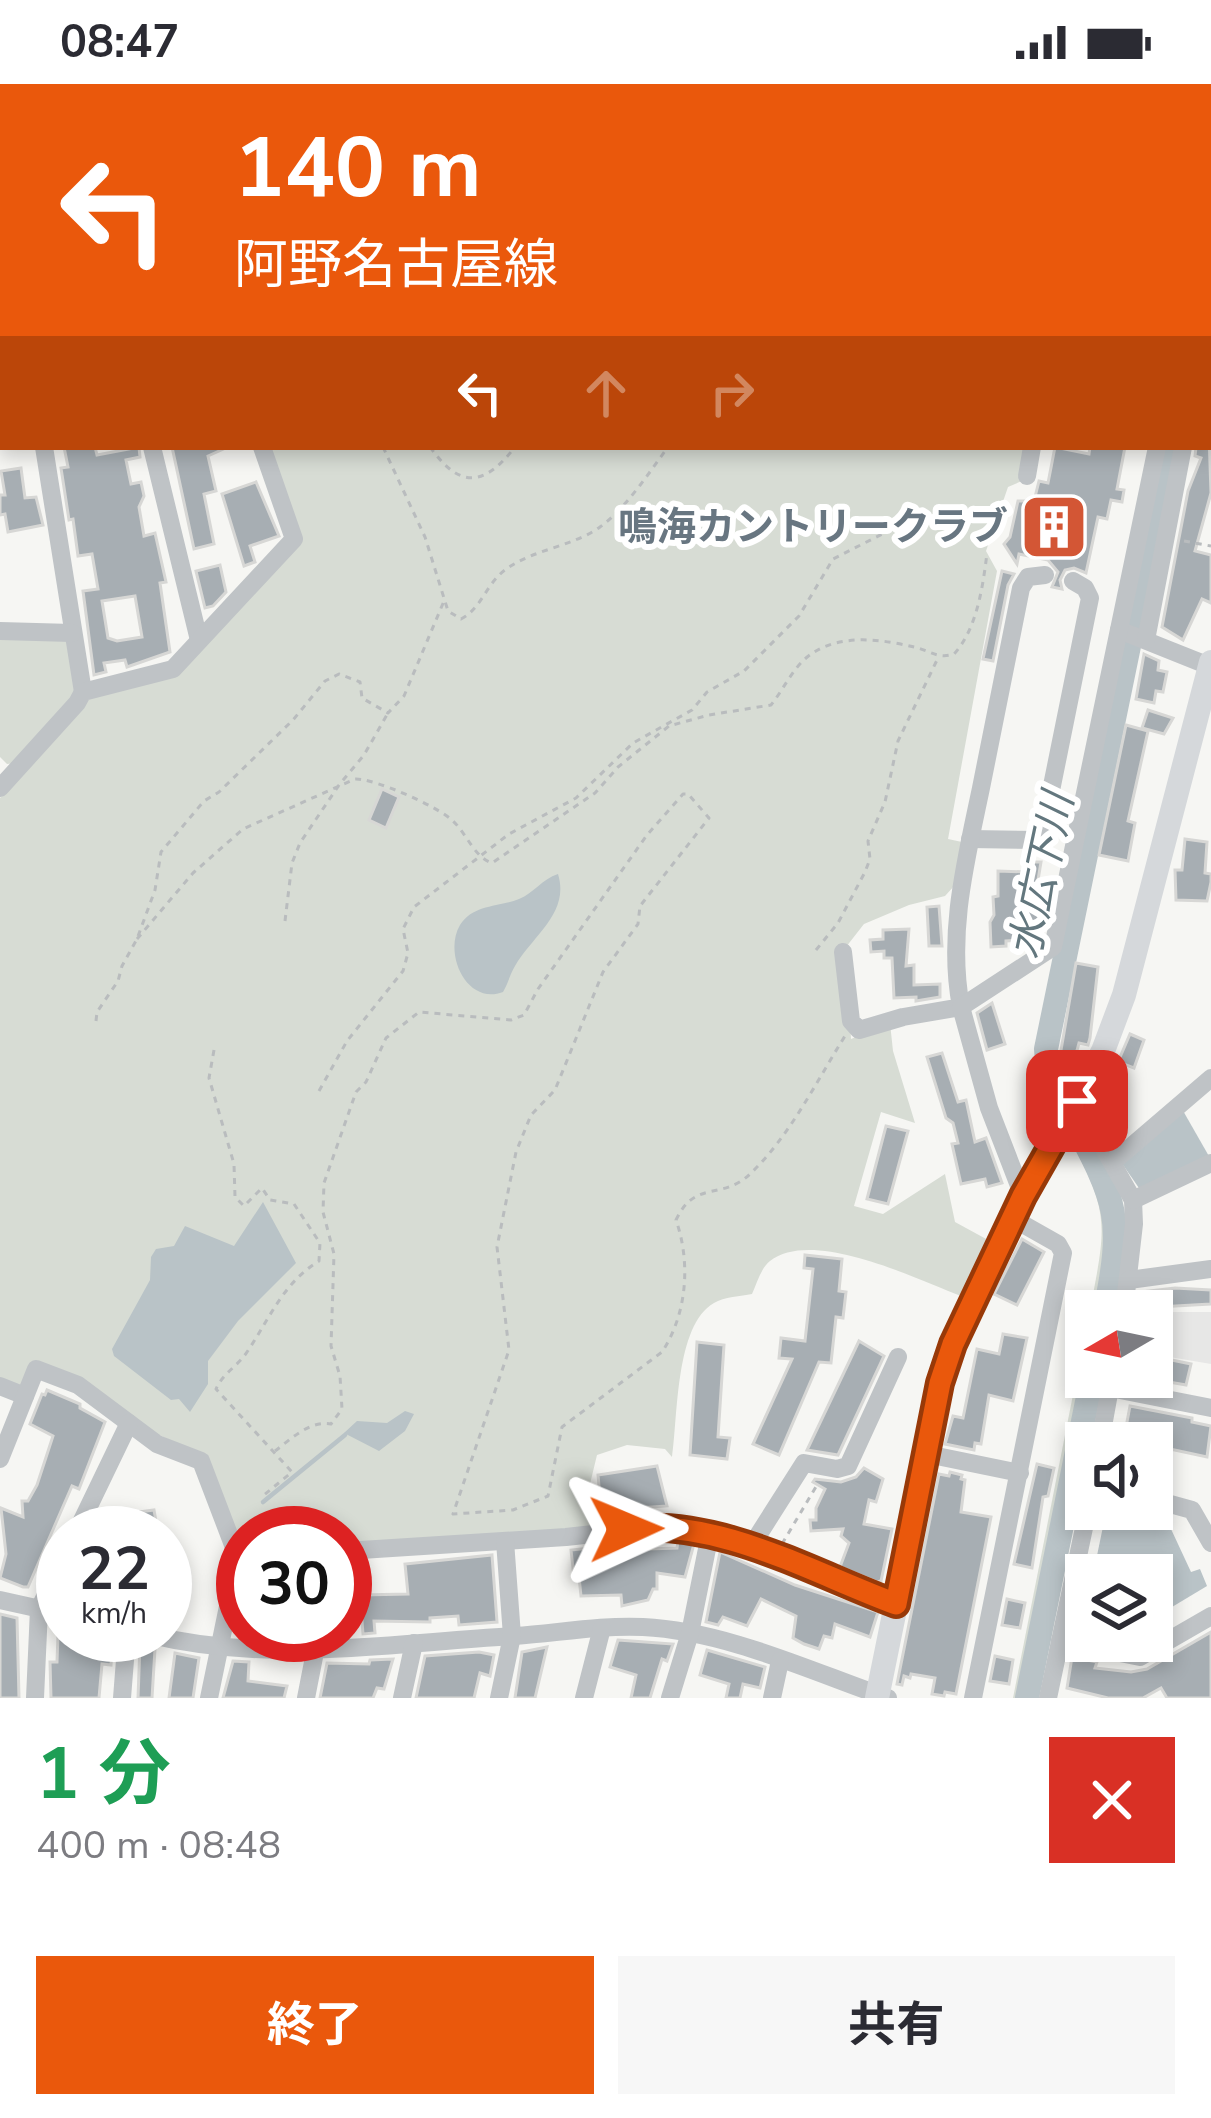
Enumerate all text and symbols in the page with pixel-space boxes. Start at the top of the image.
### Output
text: 08:47 [60,12,179,73]
text: 140 m [234,111,482,226]
icon: left [36,132,192,288]
text: 阿野名古屋線 [234,228,558,302]
icon: left [447,360,513,426]
icon: ahead [573,360,639,426]
icon: right [699,360,765,426]
building icon: 鳴海カントリークラブ [1019,492,1089,562]
place label: 鳴海カントリークラブ [618,501,1008,554]
water label: 水広下川 [997,784,1088,964]
pin [1026,1050,1128,1152]
icon: arrive [1044,1068,1110,1134]
north arrow [1065,1290,1173,1398]
map controls [1065,1290,1173,1662]
button: sound [1065,1422,1173,1530]
position arrow [563,1466,689,1592]
speed limit sign: 30 [216,1506,372,1662]
text: 22 [78,1528,150,1610]
button: layers [1065,1554,1173,1662]
text: km/h [81,1593,147,1634]
text: 1 分 [36,1725,171,1823]
button: close [1049,1737,1175,1863]
text: 400 m · 08:48 [36,1819,281,1872]
button: 終了 [36,1956,594,2094]
button: 共有 [618,1956,1175,2094]

